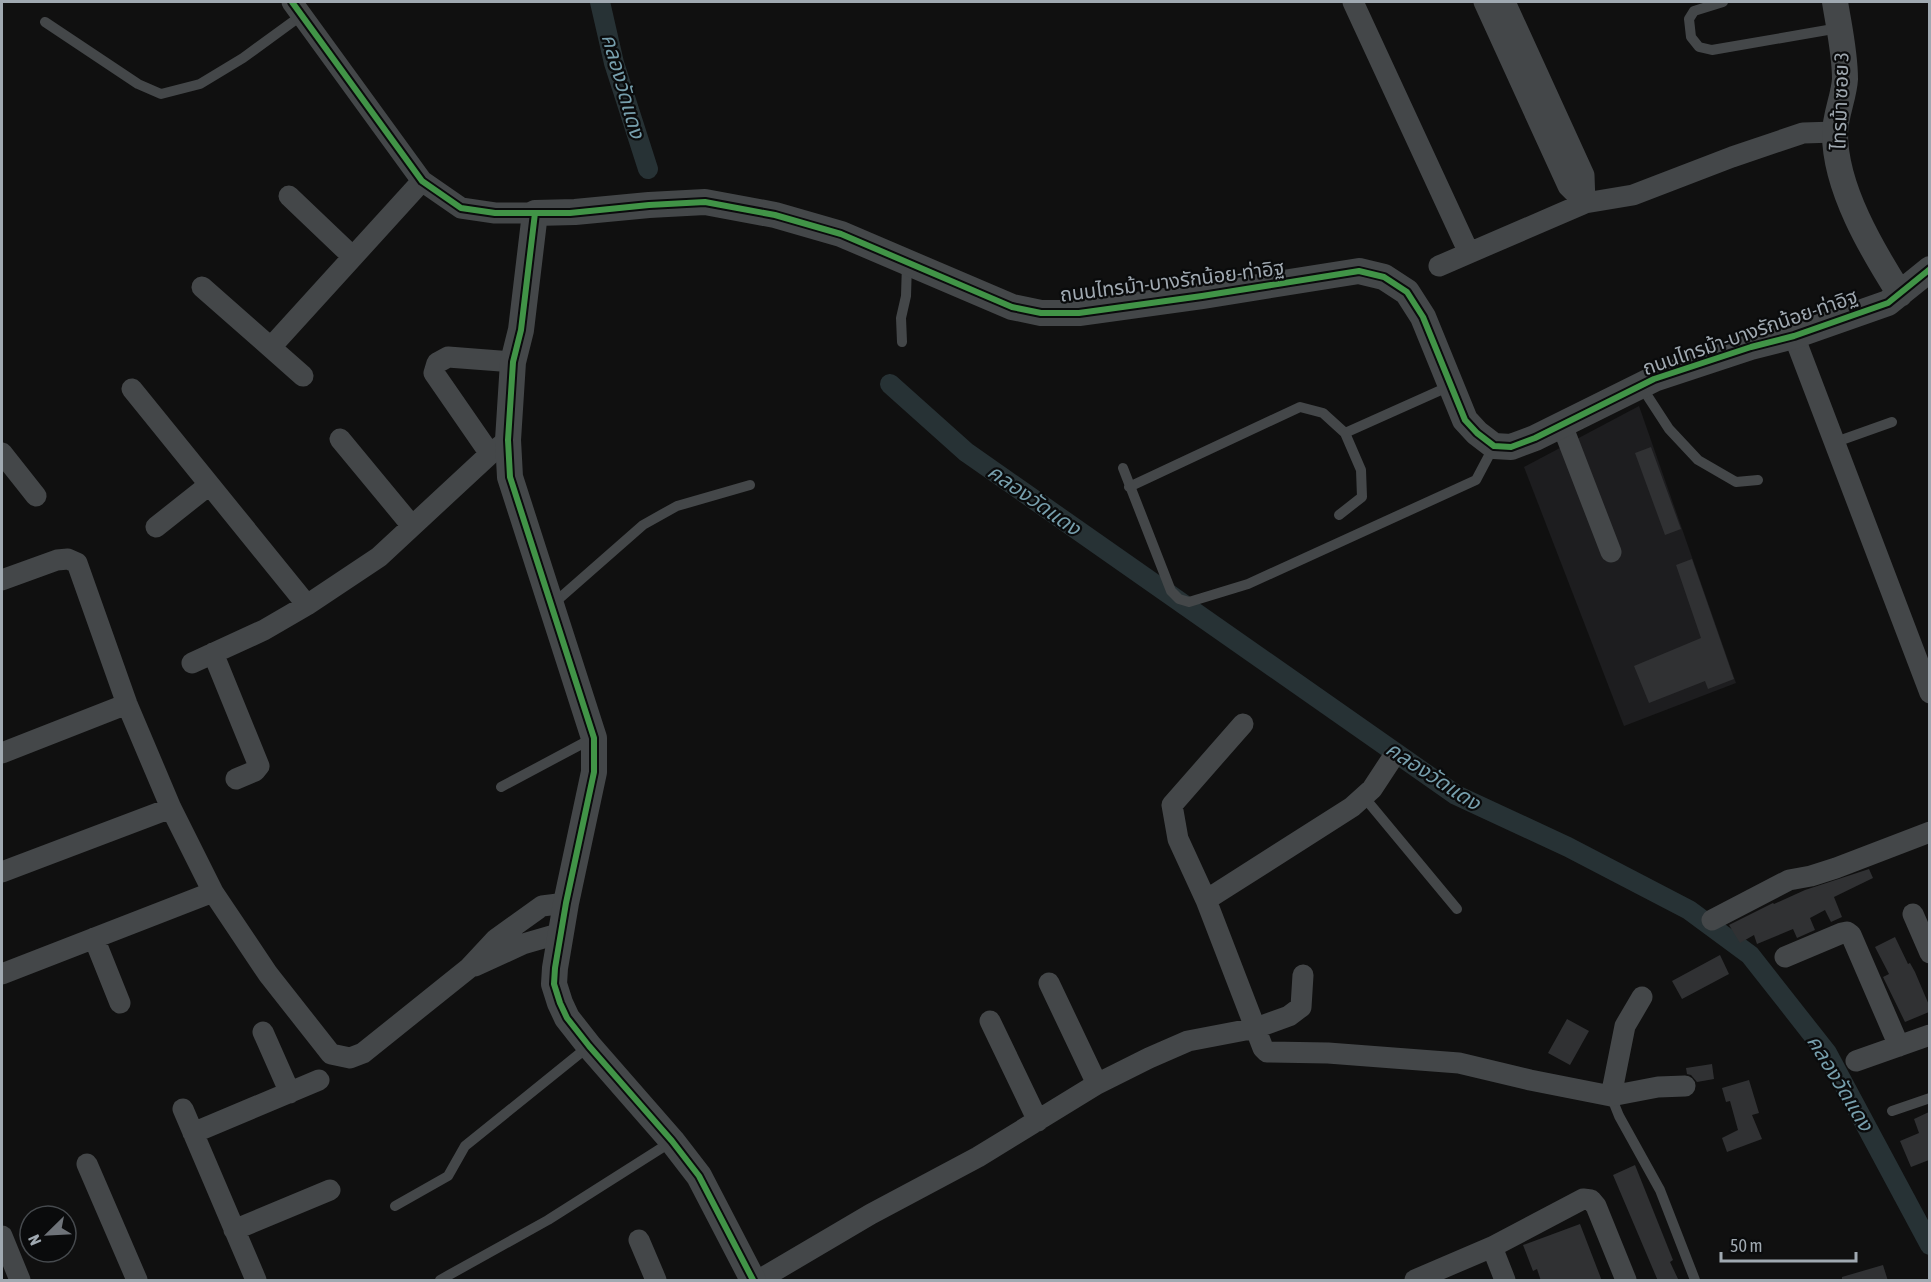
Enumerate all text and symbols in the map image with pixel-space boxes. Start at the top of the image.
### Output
water label: คลองวัดแดง [598,31,651,142]
street label: ไทรม้า ซอย 3 [1826,52,1853,151]
street label: ถนนไทรม้า-บางรักน้อย-ท่าอิฐ [1058,255,1286,306]
street label: ถนนไทรม้า-บางรักน้อย-ท่าอิฐ [1639,284,1860,379]
water label: คลองวัดแดง [984,459,1087,541]
water label: คลองวัดแดง [1382,736,1487,815]
water label: คลองวัดแดง [1803,1030,1880,1136]
north arrow [18,1204,78,1264]
scale bar [1721,1225,1856,1263]
text: N [24,1232,44,1248]
text: 50 m [1730,1235,1762,1256]

